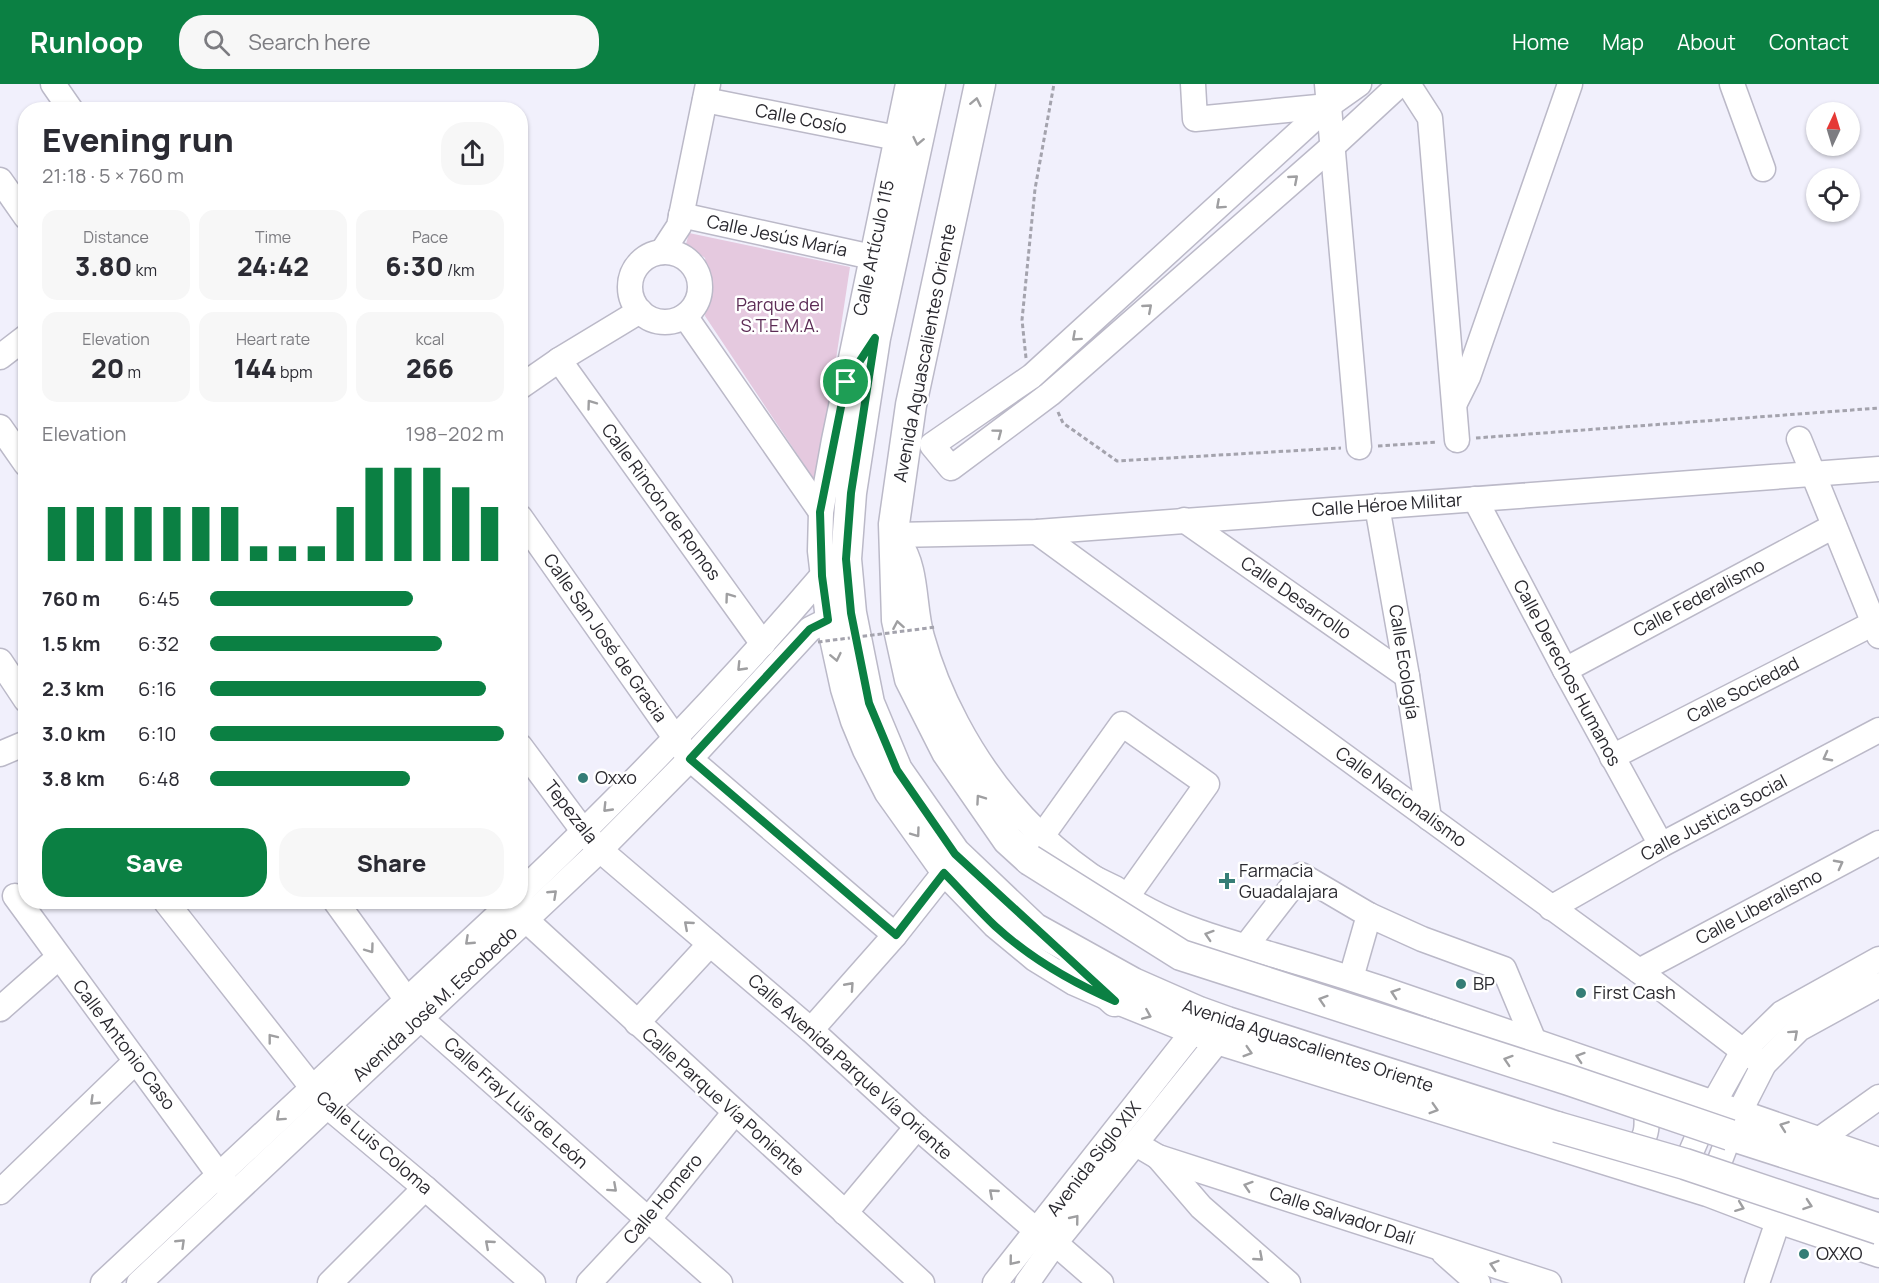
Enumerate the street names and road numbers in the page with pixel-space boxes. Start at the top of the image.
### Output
street label: Calle Cosío [753,97,849,139]
street label: Calle Artículo 115 [847,178,899,318]
street label: Calle Jesús María [705,208,850,262]
street label: Avenida Aguascalientes Oriente [887,222,961,484]
street label: Calle Rincón de Romos [597,418,727,585]
street label: Calle Héroe Militar [1311,487,1463,521]
street label: Calle San José de Gracia [538,548,673,727]
street label: Calle Desarrollo [1236,550,1357,644]
street label: Calle Federalismo [1629,552,1769,642]
street label: Calle Derechos Humanos [1508,575,1627,770]
street label: Calle Ecología [1384,603,1426,721]
street label: Calle Sociedad [1682,651,1803,728]
street label: Calle Nacionalismo [1331,740,1472,852]
street label: Calle Justicia Social [1636,768,1791,866]
street label: Tepezala [540,775,604,848]
street label: Calle Liberalismo [1691,863,1826,950]
street label: Avenida José M. Escobedo [347,920,522,1086]
street label: Calle Avenida Parque Vía Oriente [743,968,958,1165]
street label: Calle Antonio Caso [68,974,182,1114]
street label: Avenida Aguascalientes Oriente [1180,993,1437,1097]
street label: Calle Parque Vía Poniente [637,1022,810,1181]
street label: Calle Fray Luis de León [439,1031,594,1173]
street label: Calle Luis Coloma [312,1085,438,1199]
street label: Avenida Siglo XIX [1041,1096,1146,1221]
street label: Calle Homero [617,1148,707,1249]
street label: Calle Salvador Dalí [1267,1180,1418,1250]

